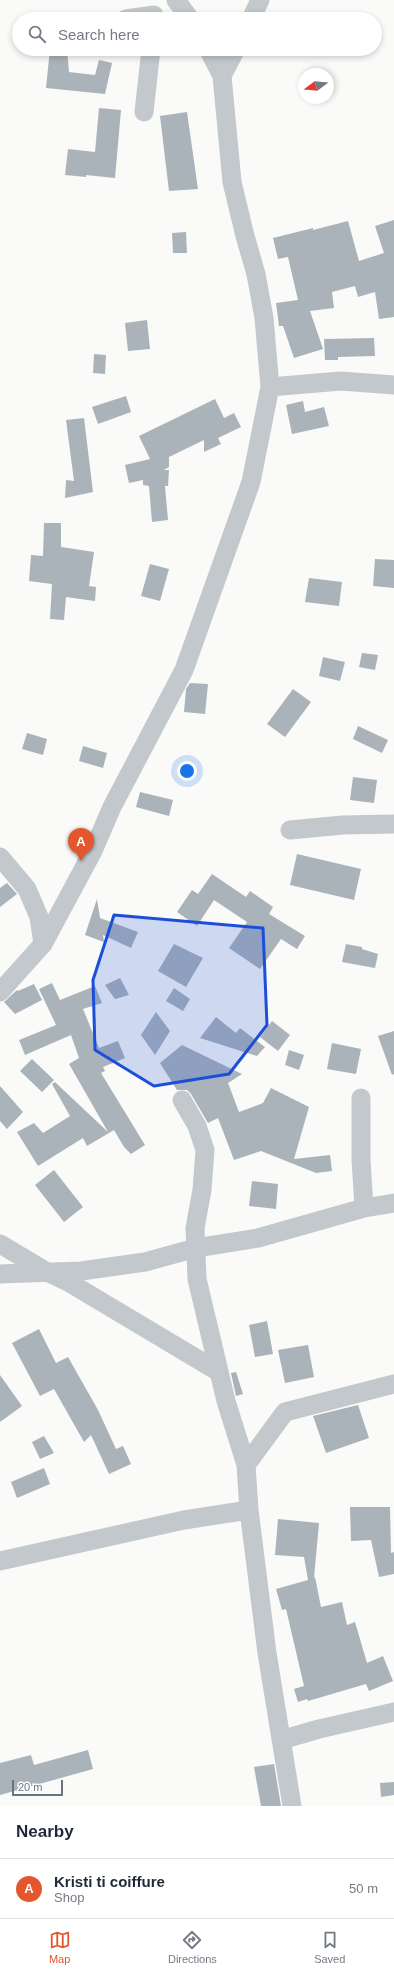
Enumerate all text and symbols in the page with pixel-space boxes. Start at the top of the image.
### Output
search box [12,12,382,56]
icon: search [26,23,48,45]
text: Search here [58,26,140,43]
north arrow [298,68,334,104]
your location [177,761,197,781]
pin: A [68,828,94,861]
scale bar [12,1778,63,1797]
text: 20 m [18,1781,42,1793]
text: Nearby [16,1822,74,1841]
text: Kristi ti coiffure [54,1873,165,1890]
text: A [24,1881,34,1896]
text: 50 m [349,1881,378,1896]
text: Shop [54,1890,84,1905]
tab: Map [49,1929,71,1965]
tab: Directions [168,1929,217,1965]
tab: Saved [314,1929,345,1965]

